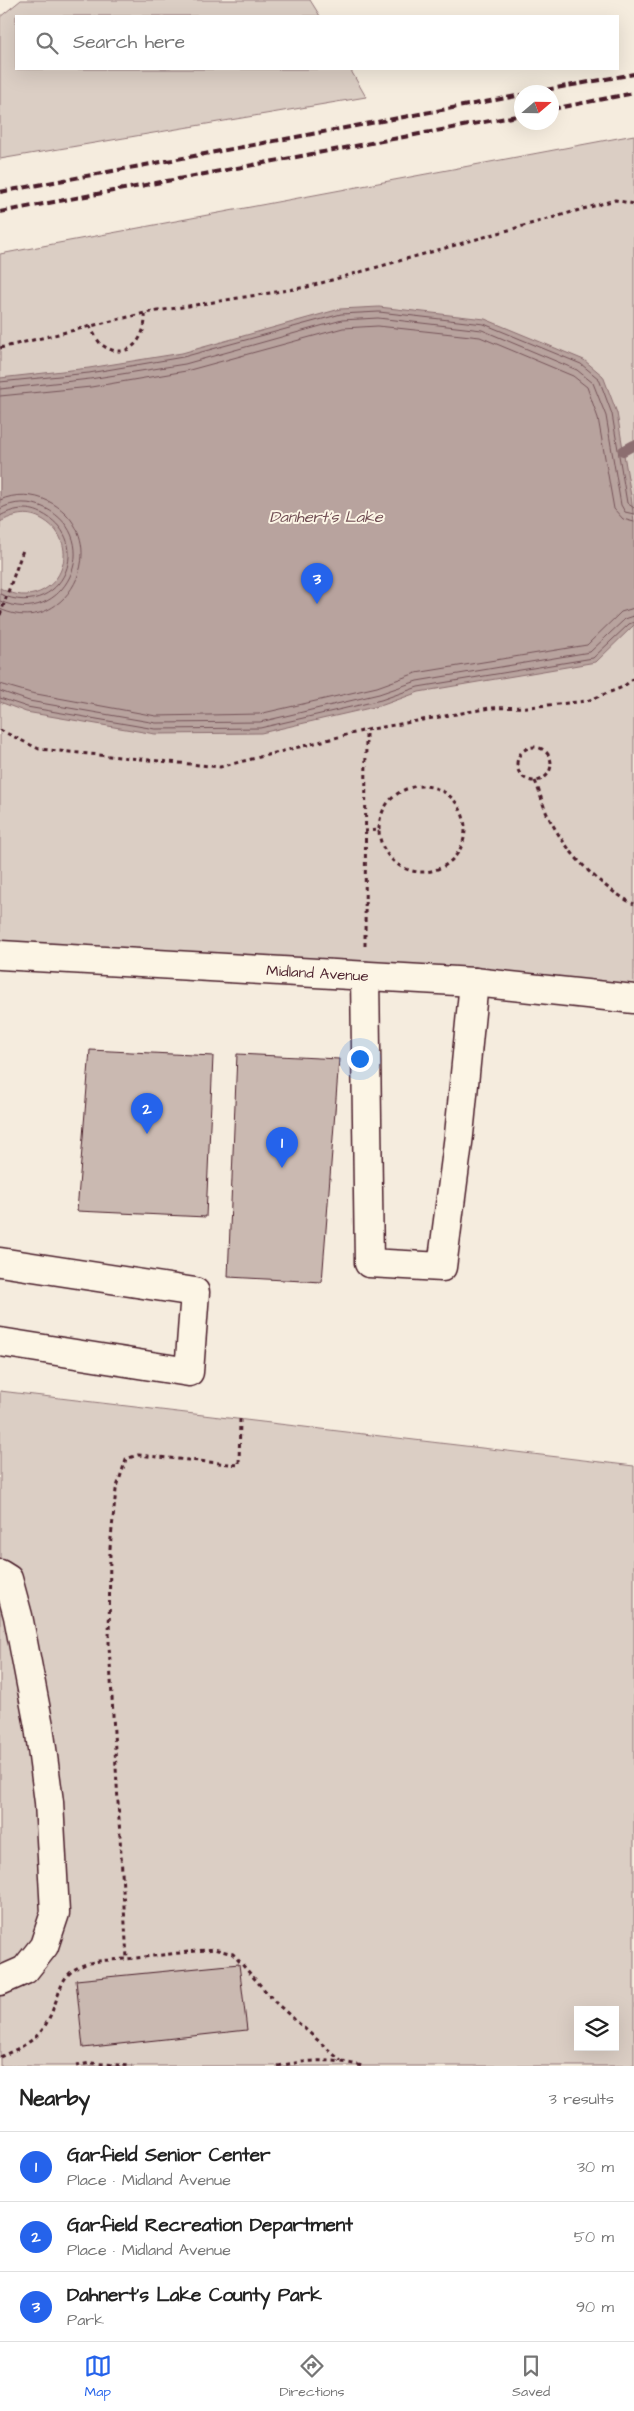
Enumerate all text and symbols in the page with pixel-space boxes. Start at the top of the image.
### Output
search box [15,15,619,70]
icon: search [33,29,61,57]
text: Search here [73,29,185,56]
north arrow [514,85,559,130]
water label: Danhert's Lake [269,506,384,528]
pin: 3 [301,563,333,604]
street label: Midland Avenue [266,960,369,986]
your location [347,1046,373,1072]
pin: 2 [131,1093,163,1134]
pin: 1 [266,1127,298,1168]
map controls [574,2006,619,2051]
button: layers [574,2006,619,2051]
text: Nearby [20,2084,90,2113]
text: 3 results [549,2088,614,2110]
text: Garfield Senior Center [67,2142,270,2169]
text: 1 [35,2156,37,2178]
text: 30 m [577,2156,614,2178]
text: Place · Midland Avenue [67,2169,231,2191]
text: Garfield Recreation Department [67,2212,353,2239]
text: 2 [31,2226,41,2248]
text: 50 m [574,2226,614,2248]
text: Place · Midland Avenue [67,2239,231,2261]
text: Dahnert's Lake County Park [67,2282,322,2309]
text: 3 [32,2296,40,2318]
text: 90 m [576,2296,614,2318]
text: Park [67,2309,104,2331]
tab: Map [84,2352,112,2402]
tab: Directions [279,2352,344,2402]
tab: Saved [512,2352,550,2402]

